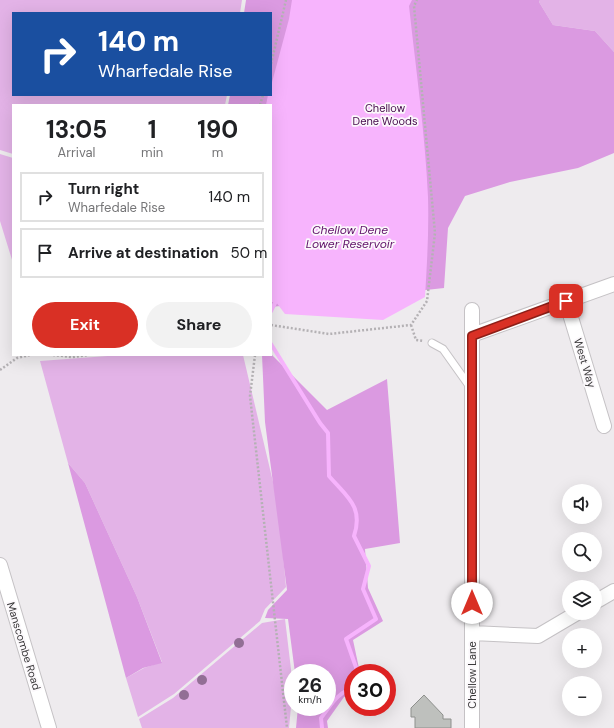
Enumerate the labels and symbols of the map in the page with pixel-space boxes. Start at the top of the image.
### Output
park label: Chellow Dene Woods [353,101,417,128]
water label: Chellow Dene Lower Reservoir [306,222,395,252]
pin [549,284,583,318]
street label: West Way [571,337,599,389]
position arrow [451,582,493,624]
street label: Manscombe Road [4,600,44,692]
street label: Chellow Lane [465,641,479,709]
speed limit sign: 30 [344,664,396,716]

